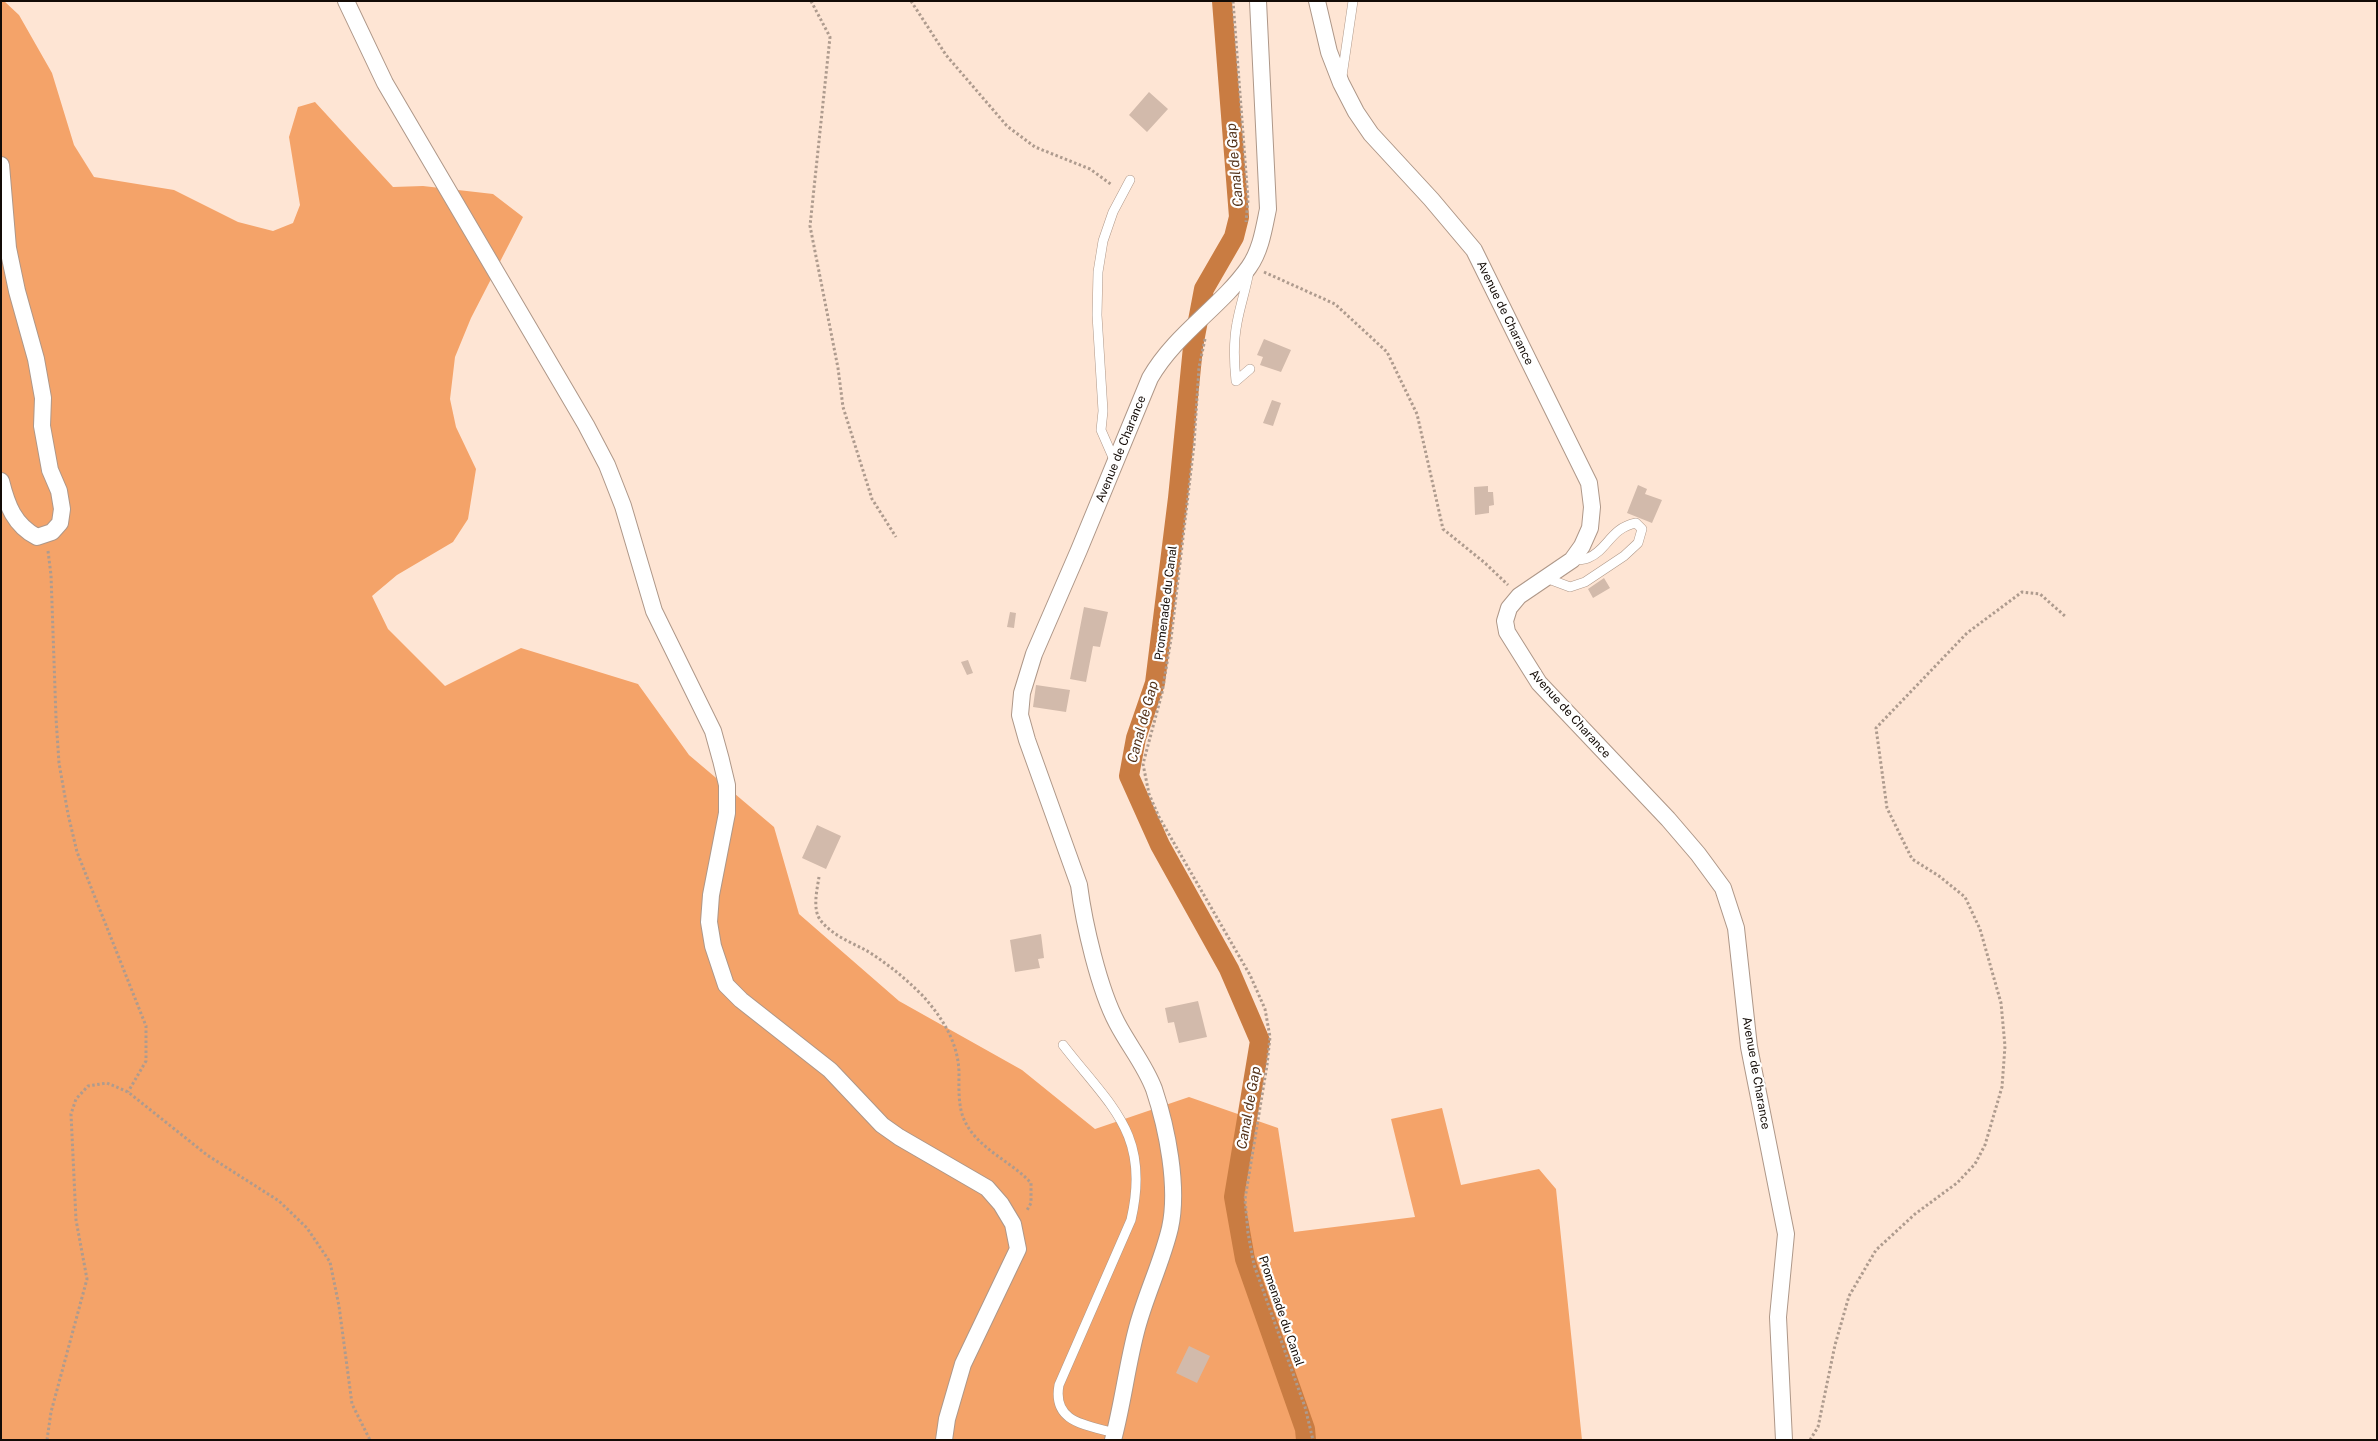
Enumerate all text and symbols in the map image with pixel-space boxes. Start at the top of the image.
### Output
water label: Canal de Gap [1223,122,1247,208]
street label: Avenue de Charance [1474,259,1536,367]
street label: Avenue de Charance [1093,393,1149,505]
street label: Promenade du Canal [1152,545,1180,661]
street label: Avenue de Charance [1526,667,1614,761]
water label: Canal de Gap [1124,679,1162,765]
street label: Avenue de Charance [1739,1016,1773,1130]
water label: Canal de Gap [1233,1065,1265,1151]
street label: Promenade du Canal [1255,1254,1307,1368]

